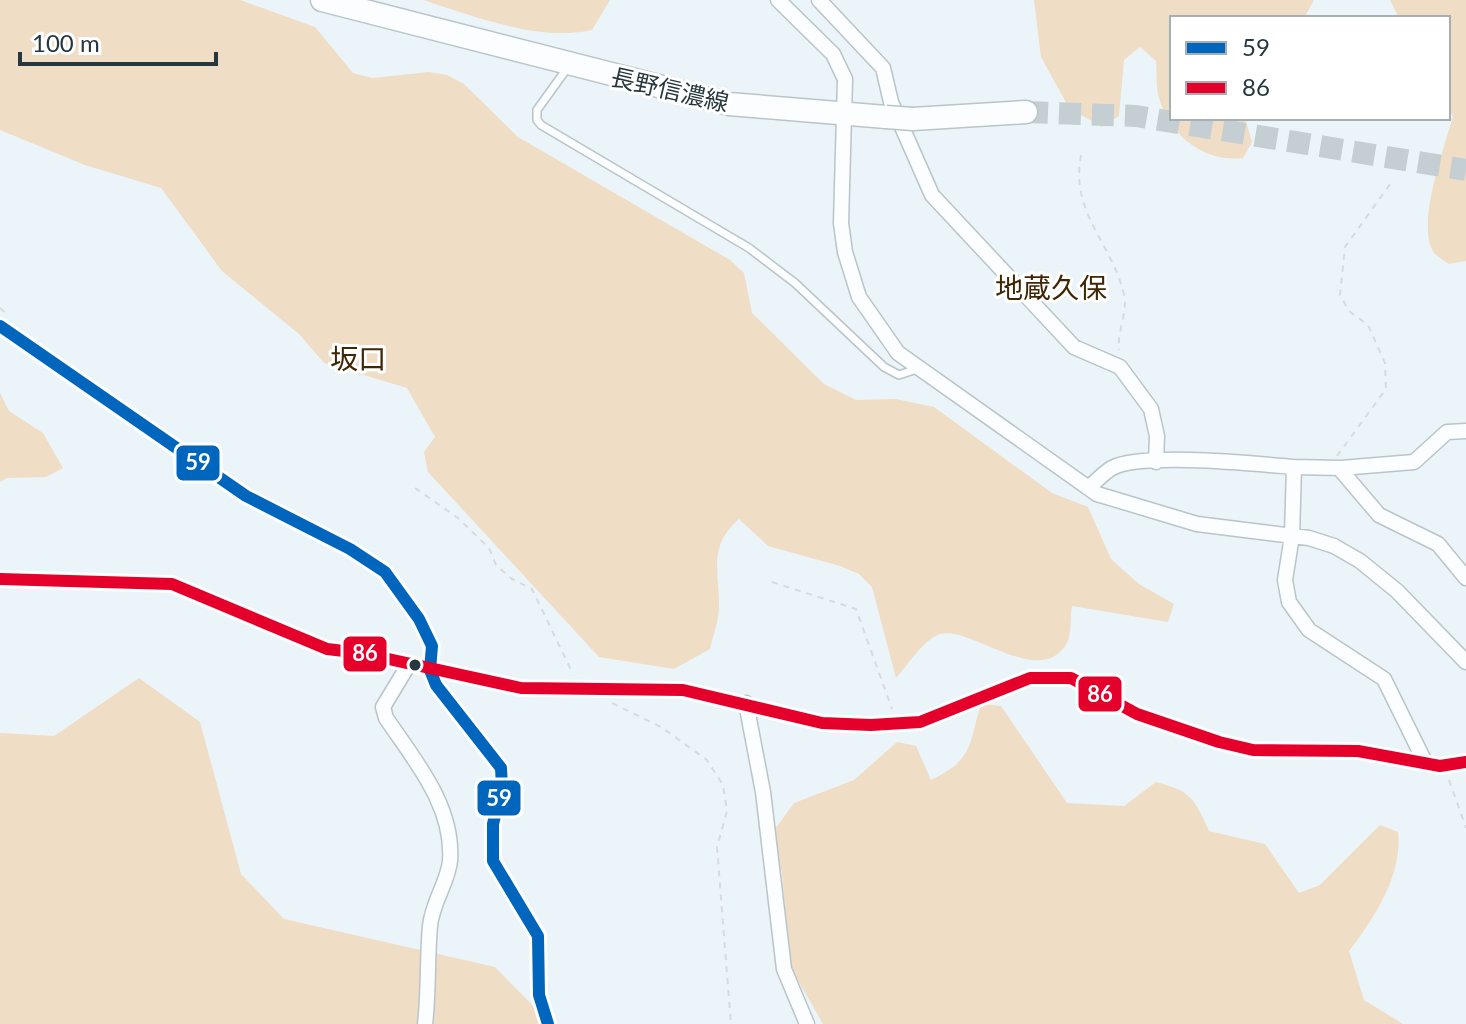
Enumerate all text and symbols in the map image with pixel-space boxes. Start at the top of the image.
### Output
scale bar [20,16,216,66]
legend [1170,16,1450,120]
text: 100 m [32,28,100,57]
text: 59 [1242,32,1270,61]
street label: 長野信濃線 [608,61,732,117]
text: 86 [1242,72,1270,101]
district label: 地蔵久保 [995,270,1107,304]
district label: 坂口 [330,341,386,375]
line badge: 59 [175,444,221,482]
text: 59 [185,448,211,475]
line badge: 86 [342,635,388,673]
text: 86 [352,639,378,666]
unlabelled marker [407,657,423,673]
line badge: 86 [1077,675,1123,713]
text: 86 [1087,680,1113,707]
line badge: 59 [476,779,522,817]
text: 59 [486,784,512,811]

